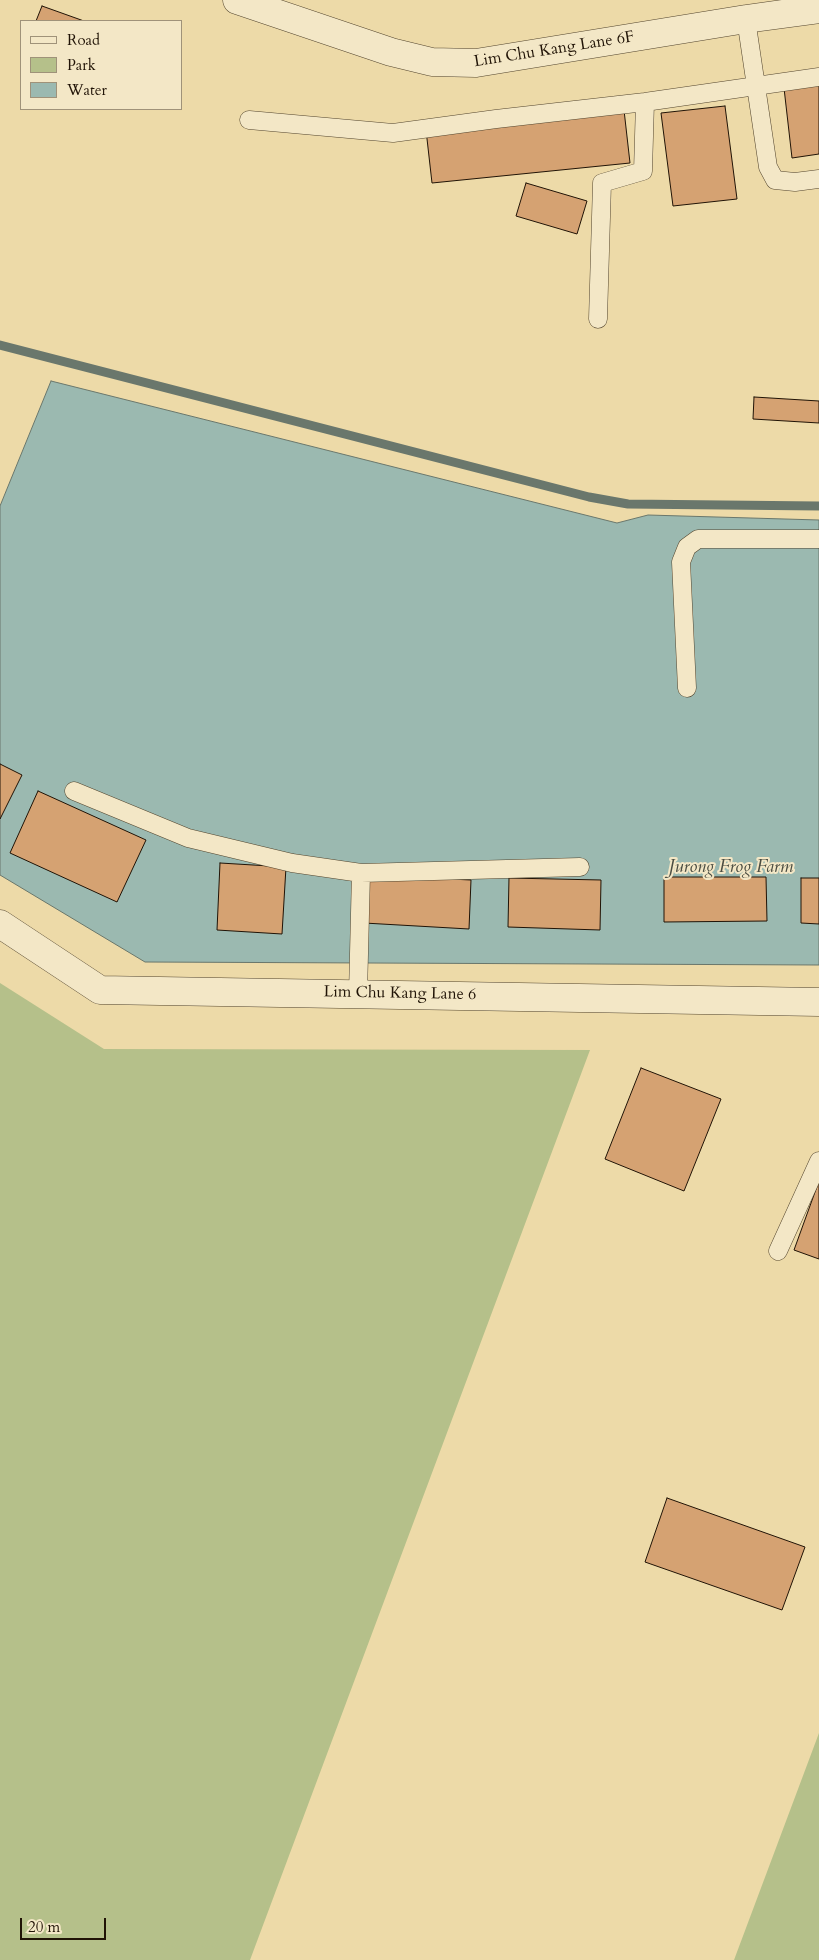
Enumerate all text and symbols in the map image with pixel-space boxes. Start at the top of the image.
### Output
legend [20,20,182,110]
street label: Lim Chu Kang Lane 6F [473,28,635,72]
text: Road [67,30,100,50]
text: Park [67,55,96,75]
text: Water [67,80,107,100]
water label: Jurong Frog Farm [669,857,793,879]
street label: Lim Chu Kang Lane 6 [323,983,477,1005]
scale bar [22,1908,109,1940]
text: 20 m [28,1917,60,1937]

